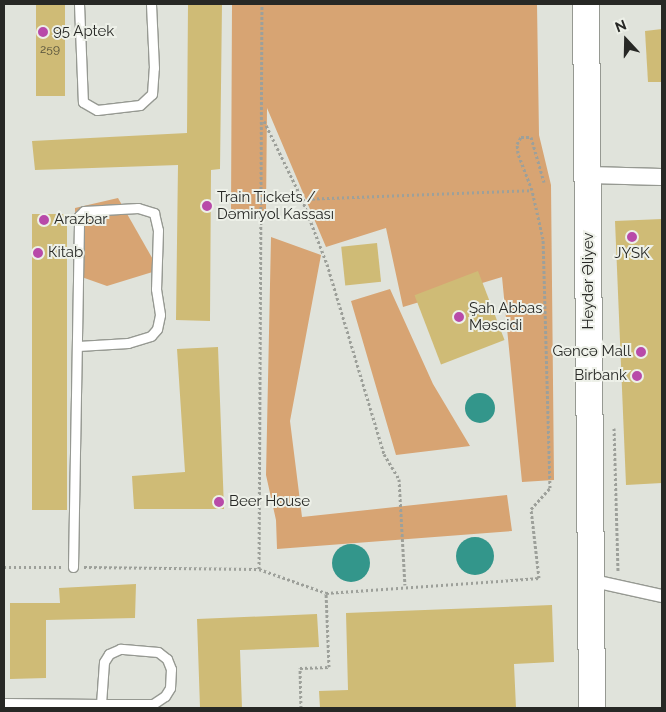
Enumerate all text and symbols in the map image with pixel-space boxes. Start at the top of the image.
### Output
north arrow [601,15,651,65]
text: N [613,17,628,35]
place label: 95 Aptek [53,23,115,41]
marker: 95 Aptek [37,26,49,38]
house number: 259 [40,43,60,57]
place label: Train Tickets / Dəmiryol Kassası [217,188,335,223]
marker: Train Tickets / Dəmiryol Kassası [201,200,213,212]
place label: Arazbar [54,211,108,229]
marker: Arazbar [38,214,50,226]
marker: JYSK [626,231,638,243]
street label: Heydər Əliyev [580,232,598,330]
place label: Кitab [48,244,83,262]
place label: JYSK [614,245,650,263]
marker: Кitab [32,247,44,259]
place label: Şah Abbas Məscidi [469,299,543,334]
marker: Şah Abbas Məscidi [453,311,465,323]
place label: Gəncə Mall [552,343,631,361]
marker: Gəncə Mall [635,346,647,358]
place label: Birbank [574,367,627,385]
marker: Birbank [631,370,643,382]
place label: Beer House [229,493,311,511]
marker: Beer House [213,496,225,508]

